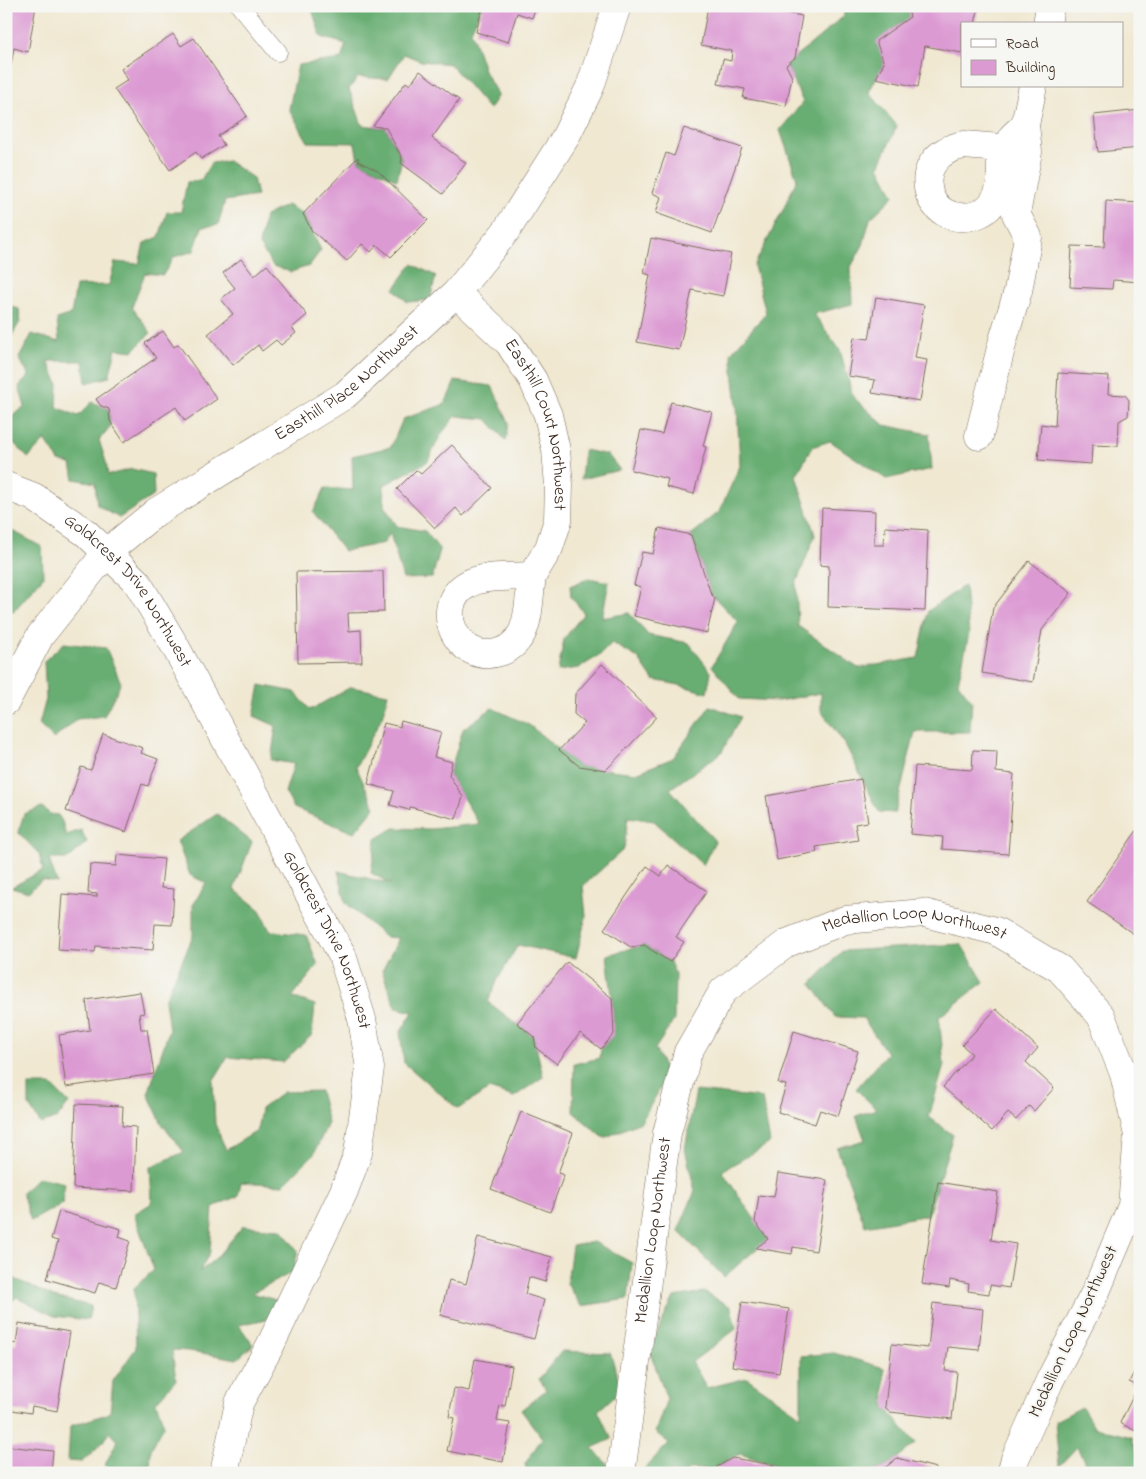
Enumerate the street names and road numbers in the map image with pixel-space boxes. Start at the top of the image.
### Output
street label: Easthill Place Northwest [270,319,426,448]
street label: Easthill Court Northwest [497,334,572,511]
street label: Goldcrest Drive Northwest [58,508,198,673]
street label: Goldcrest Drive Northwest [275,846,376,1031]
street label: Medallion Loop Northwest [819,900,1012,948]
street label: Medallion Loop Northwest [628,1136,679,1325]
street label: Medallion Loop Northwest [1023,1242,1125,1422]

